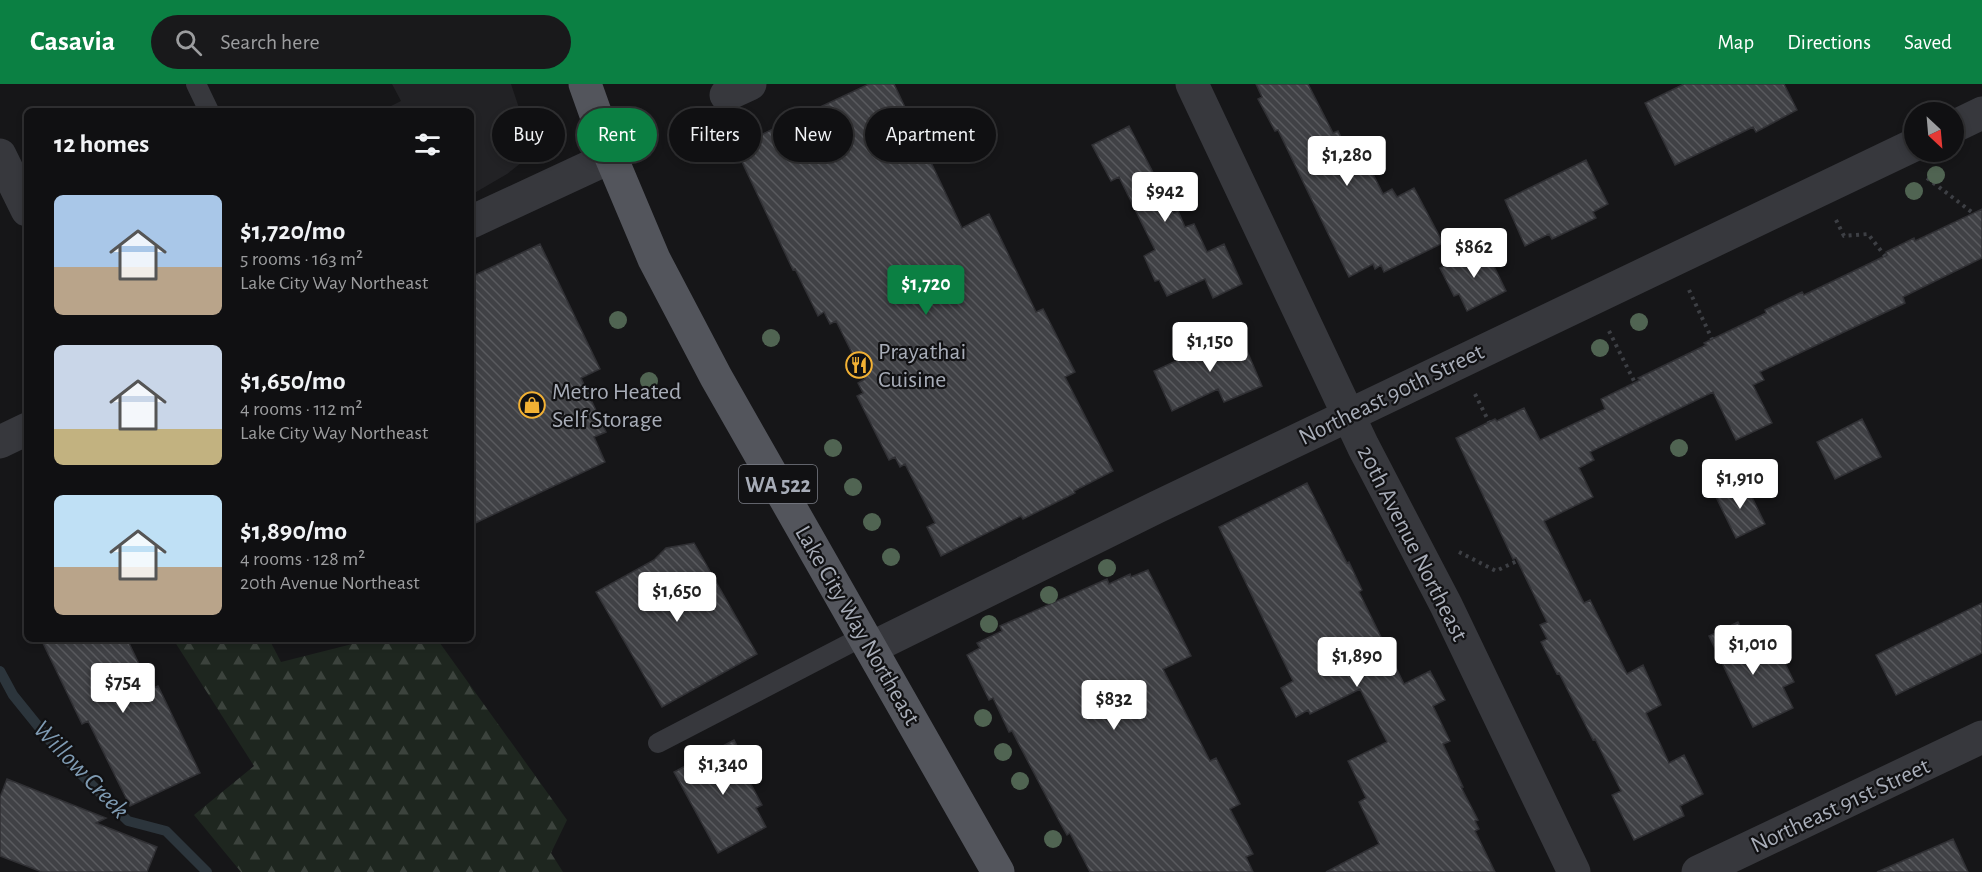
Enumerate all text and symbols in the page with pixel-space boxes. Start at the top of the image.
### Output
search box [151,15,571,69]
icon: search [172,26,205,59]
text: Casavia [30,28,115,56]
text: Search here [220,31,320,53]
text: Map [1718,32,1754,53]
text: Directions [1787,32,1871,53]
text: Saved [1904,32,1952,53]
north arrow [1904,102,1964,162]
map controls [1904,102,1964,162]
chip: Buy [492,108,565,162]
chip: Rent [577,108,657,162]
chip: Filters [669,108,761,162]
chip: New [773,108,853,162]
chip: Apartment [865,108,996,162]
icon: filters [411,128,444,161]
text: 12 homes [54,131,149,157]
pin: $1,280 [1298,136,1396,187]
text: $1,280 [1322,145,1372,165]
pin: $942 [1129,172,1201,223]
text: $942 [1146,181,1184,201]
text: $1,720/mo [240,218,345,244]
icon: home [102,219,174,291]
pin: $862 [1438,228,1510,279]
text: $862 [1455,237,1493,257]
text: 5 rooms · 163 m² [240,249,363,269]
pin: $1,720 [877,265,975,316]
text: Lake City Way Northeast [240,273,428,293]
text: $1,720 [901,274,951,294]
pin: $1,150 [1161,322,1259,373]
text: $1,150 [1186,331,1234,351]
place label: Prayathai Cuisine [878,340,966,392]
street label: Northeast 90th Street [1295,340,1488,450]
restaurant icon: Prayathai Cuisine [844,350,874,380]
text: $1,650/mo [240,368,346,394]
icon: home [102,369,174,441]
place label: Metro Heated Self Storage [552,380,682,432]
shop icon: Metro Heated Self Storage [517,390,547,420]
text: 4 rooms · 112 m² [240,399,363,419]
text: Lake City Way Northeast [240,423,428,443]
street label: 20th Avenue Northeast [1352,442,1472,645]
pin: $1,910 [1691,459,1789,510]
road number: WA 522 [739,465,817,503]
text: $1,910 [1716,468,1764,488]
text: $1,890/mo [240,518,347,544]
icon: home [102,519,174,591]
street label: Lake City Way Northeast [790,522,924,730]
text: 4 rooms · 128 m² [240,549,365,569]
pin: $1,650 [628,572,726,623]
text: 20th Avenue Northeast [240,573,420,593]
text: $1,650 [652,581,702,601]
pin: $1,010 [1704,625,1802,676]
text: $1,010 [1729,634,1777,654]
pin: $1,890 [1308,637,1406,688]
text: $1,890 [1332,646,1382,666]
pin: $754 [87,663,159,714]
text: $754 [105,672,141,692]
pin: $832 [1078,680,1150,731]
text: $832 [1096,689,1132,709]
water label: Willow Creek [28,716,134,824]
pin: $1,340 [674,745,772,796]
text: $1,340 [698,754,748,774]
street label: Northeast 91st Street [1747,754,1934,858]

